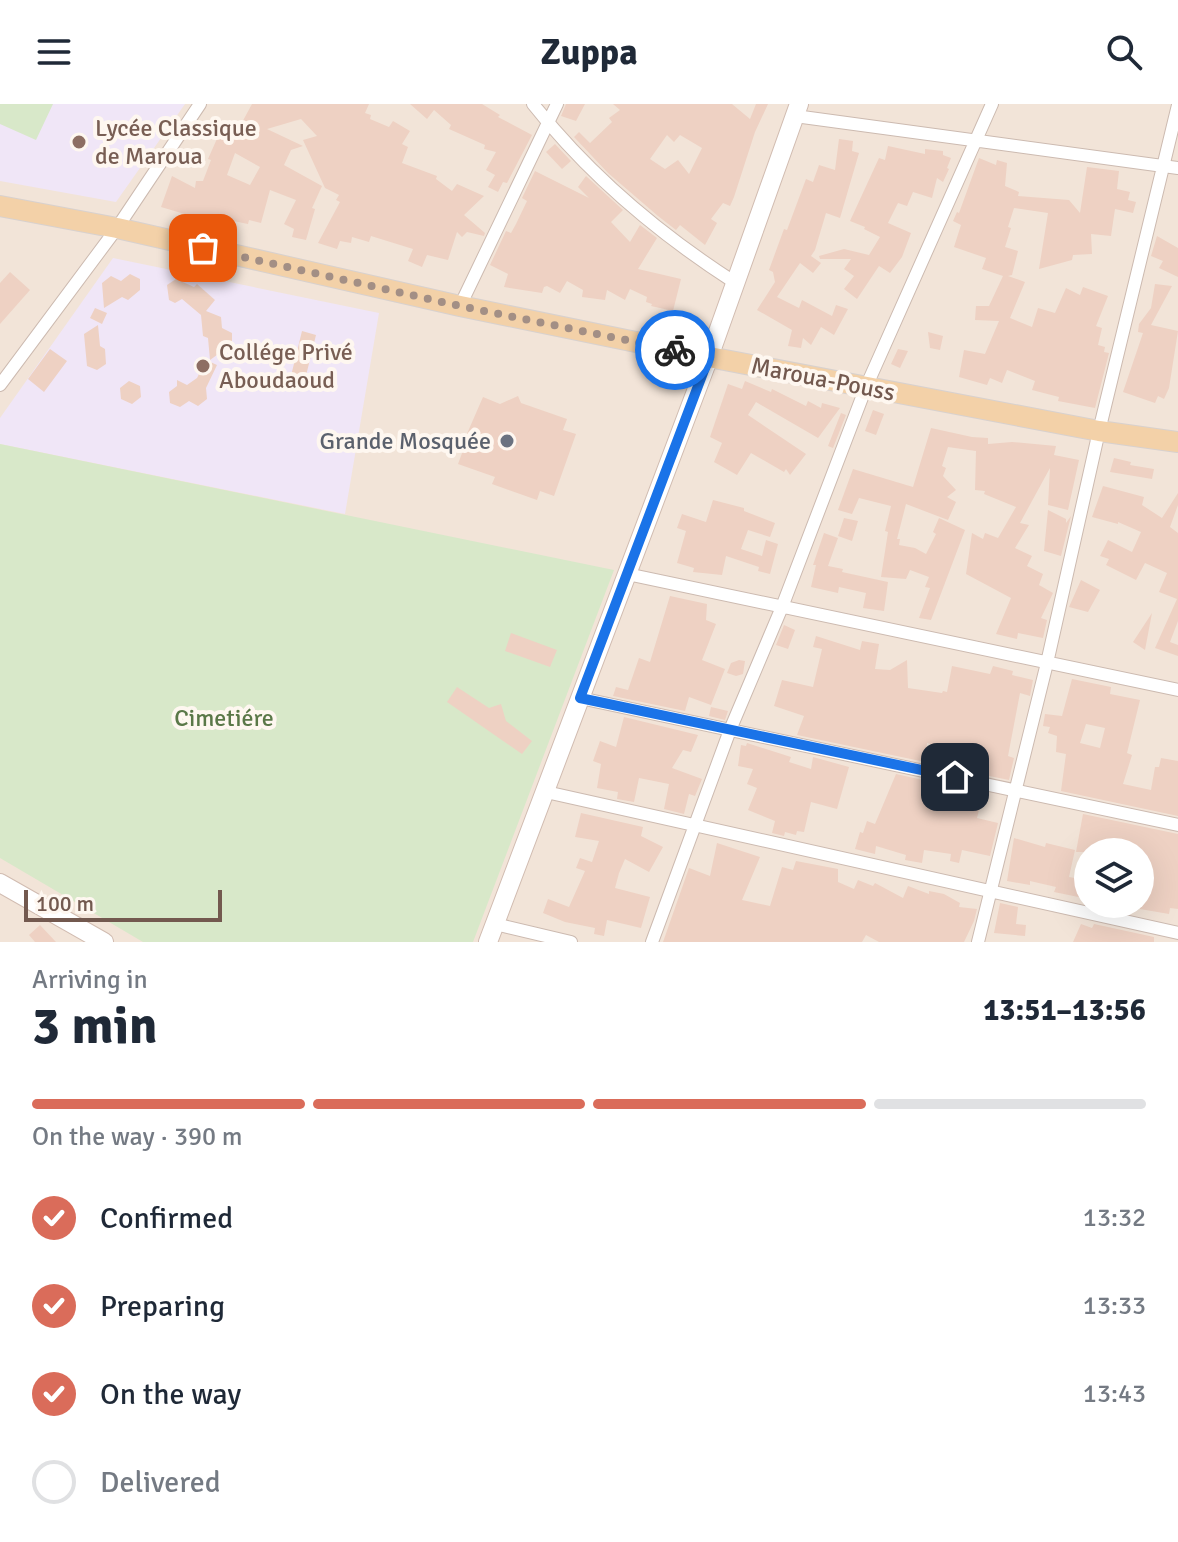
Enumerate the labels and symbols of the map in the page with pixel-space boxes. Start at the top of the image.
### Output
place label: Lycée Classique de Maroua [95,113,257,171]
marker: Lycée Classique de Maroua [70,133,88,151]
pin [169,214,237,282]
courier [635,310,715,390]
place label: Collége Privé Aboudaoud [219,337,353,395]
street label: Maroua-Pouss [749,350,897,408]
marker: Collége Privé Aboudaoud [194,357,212,375]
place label: Grande Mosquée [319,426,491,456]
marker: Grande Mosquée [498,432,516,450]
park label: Cimetiére [174,703,274,733]
pin [921,743,989,811]
scale bar [24,886,222,922]

